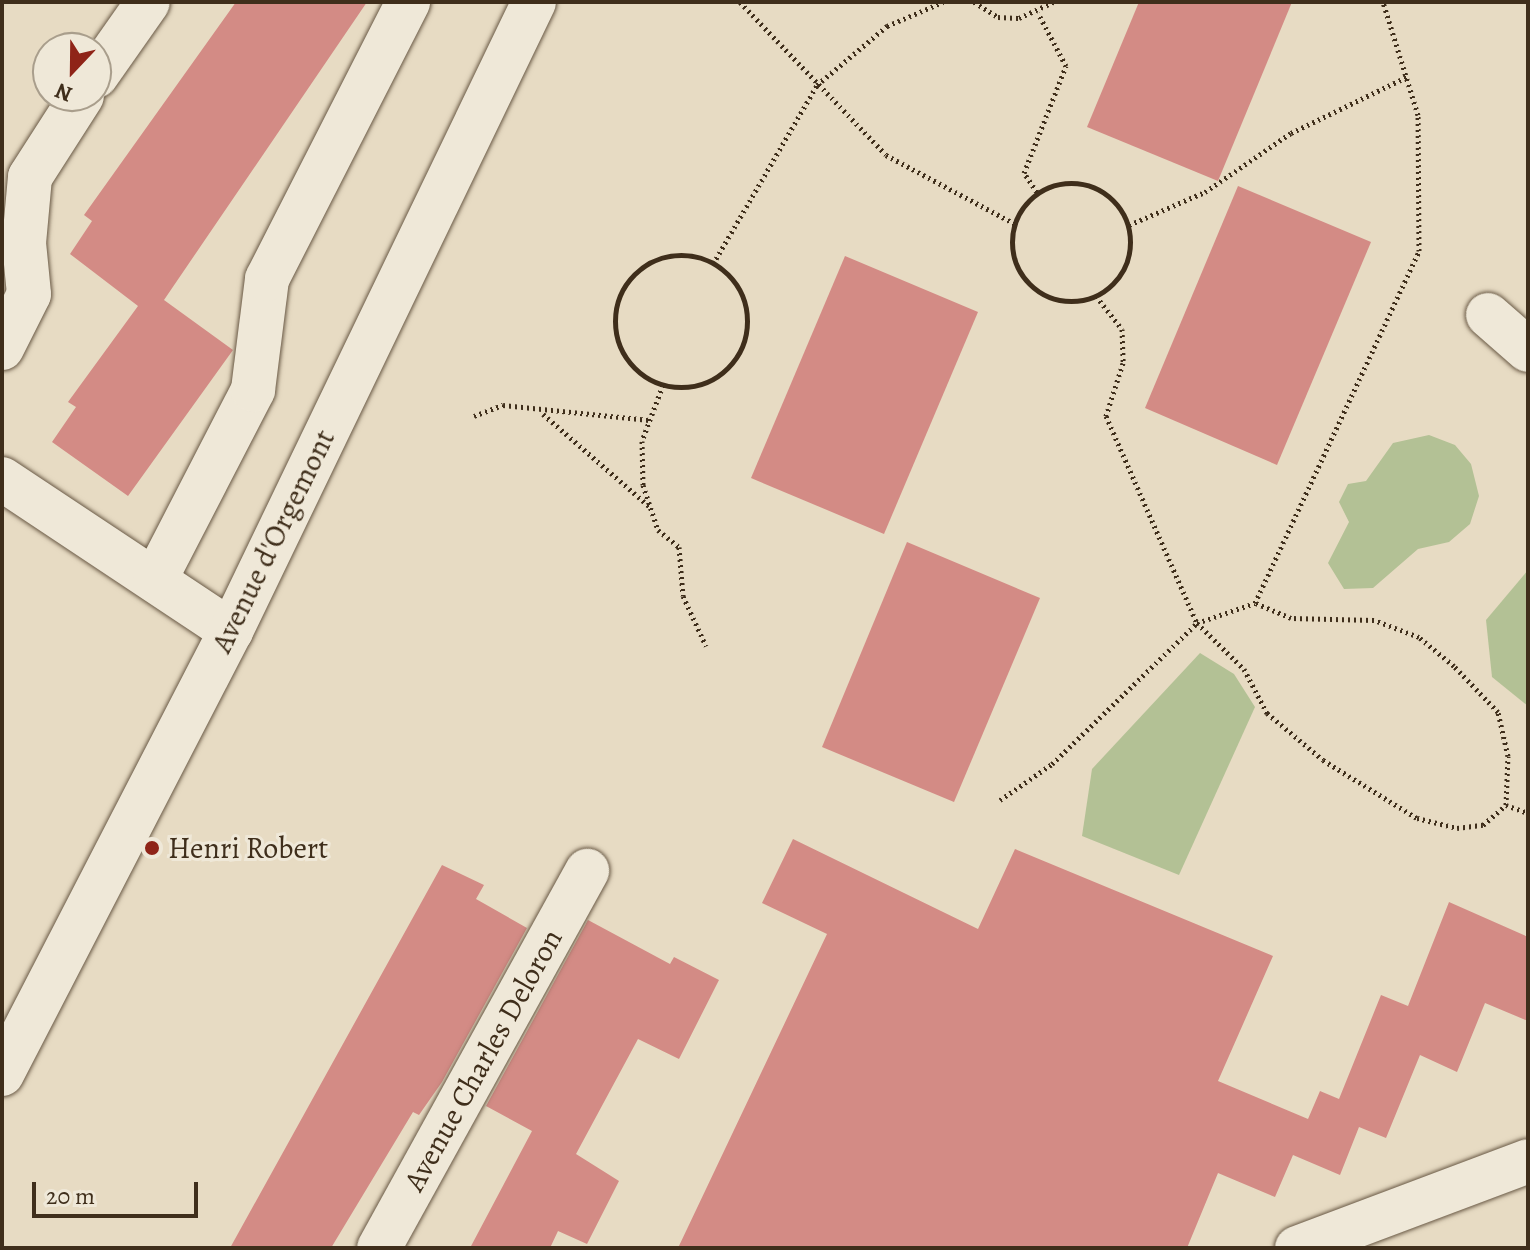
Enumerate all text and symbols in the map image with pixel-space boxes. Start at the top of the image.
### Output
north arrow [32,32,112,112]
text: N [51,75,77,109]
street label: Avenue d'Orgemont [203,424,343,658]
place label: Henri Robert [168,830,328,866]
marker: Henri Robert [143,839,161,857]
street label: Avenue Charles Deloron [396,923,570,1197]
scale bar [36,1166,202,1216]
text: 20 m [46,1180,95,1212]

